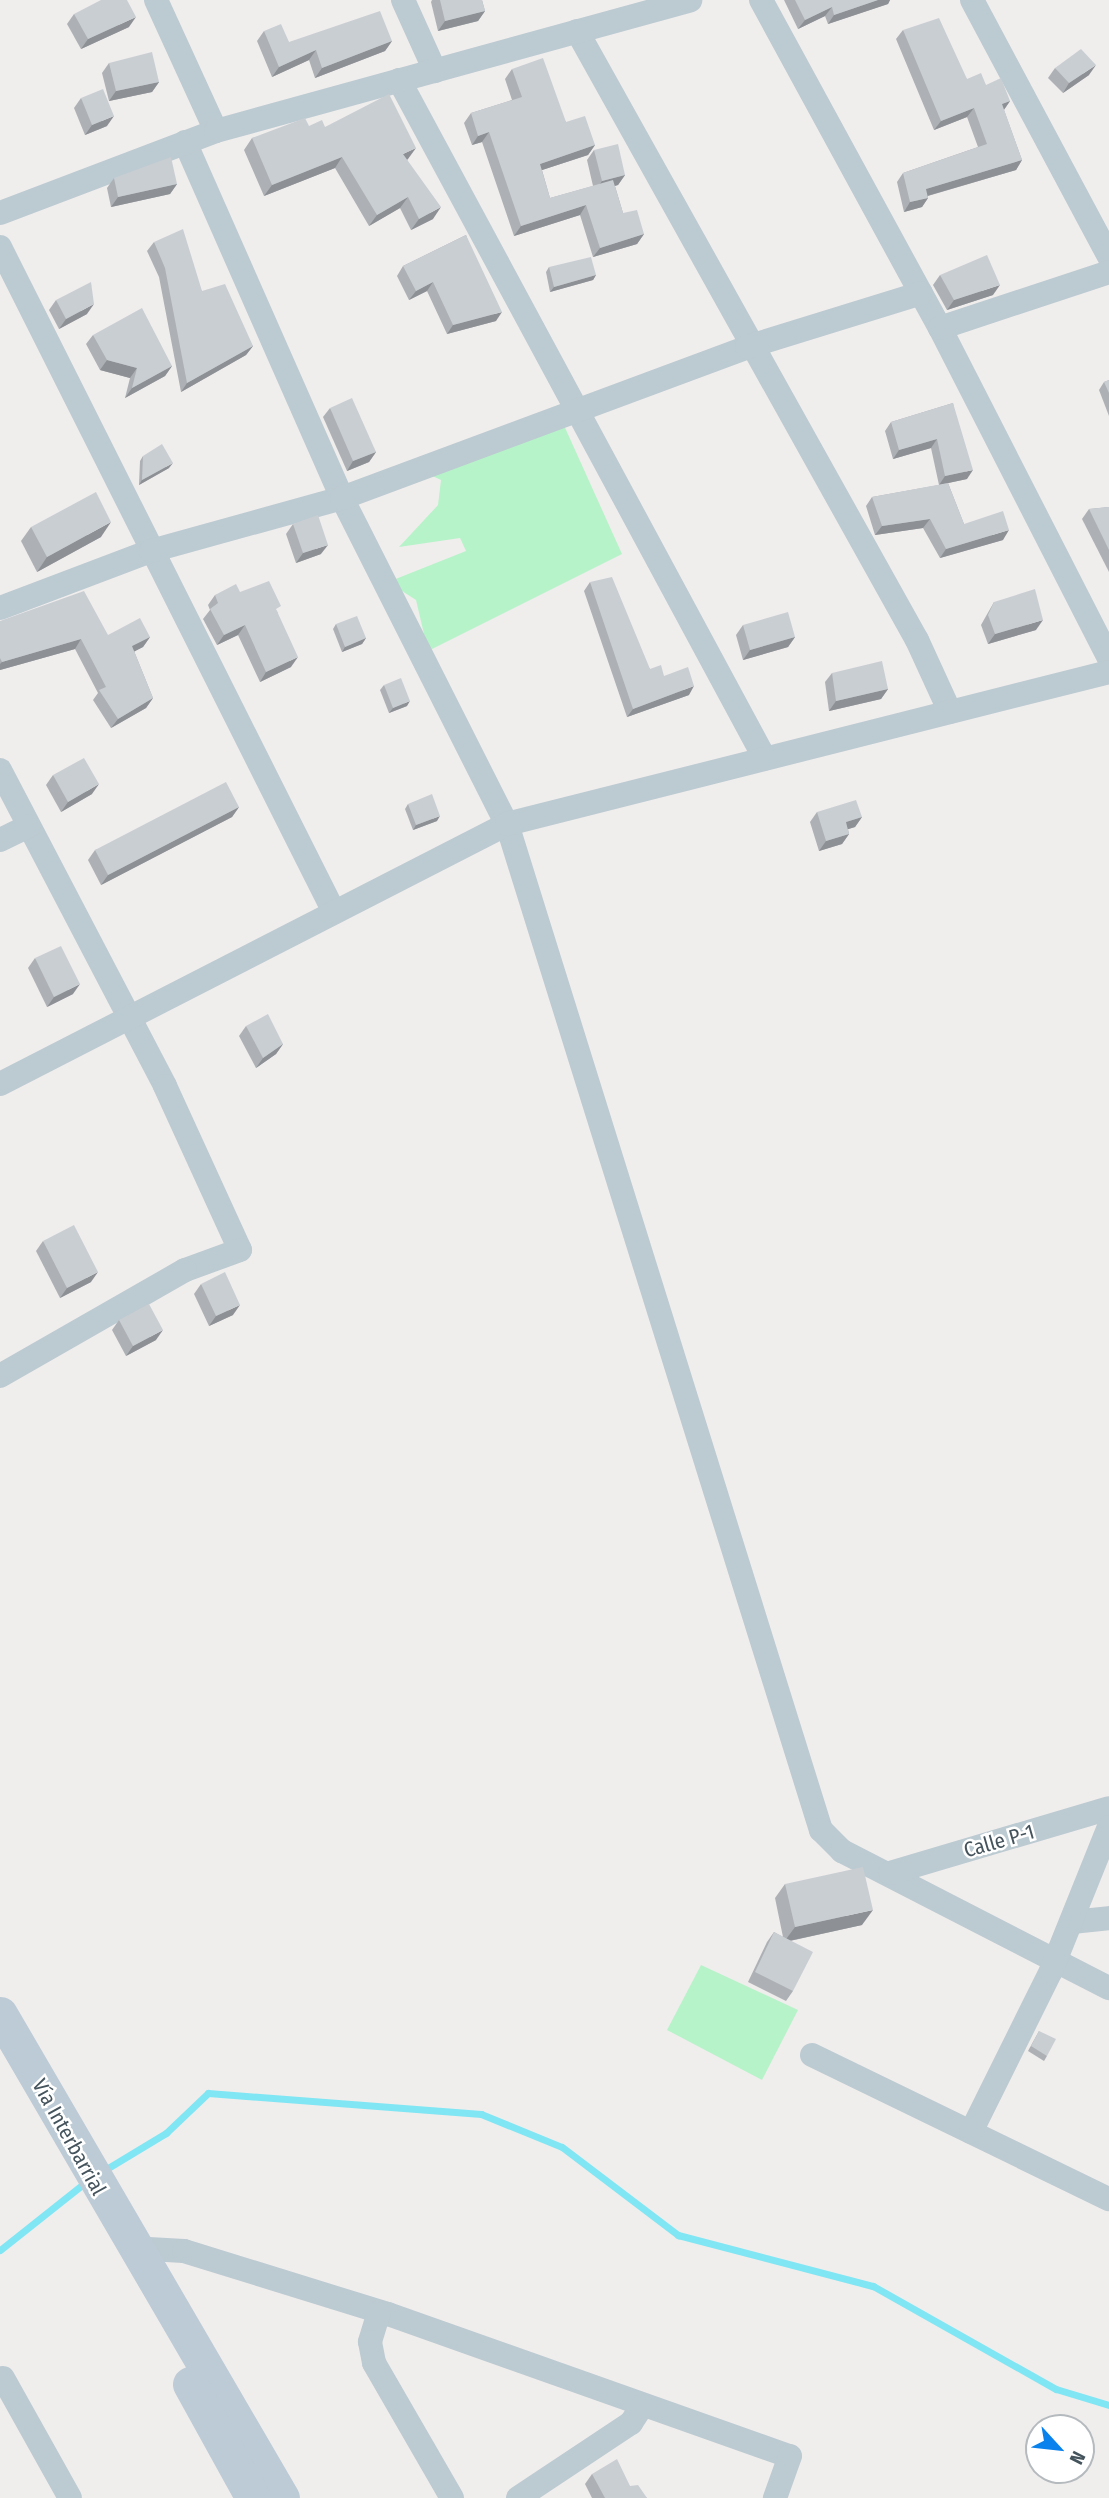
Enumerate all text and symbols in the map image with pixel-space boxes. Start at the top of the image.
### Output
street label: Calle P-1 [961,1819,1037,1863]
street label: Vía Interbarrial [27,2074,111,2200]
north arrow [1025,2414,1095,2484]
text: N [1065,2448,1090,2468]

